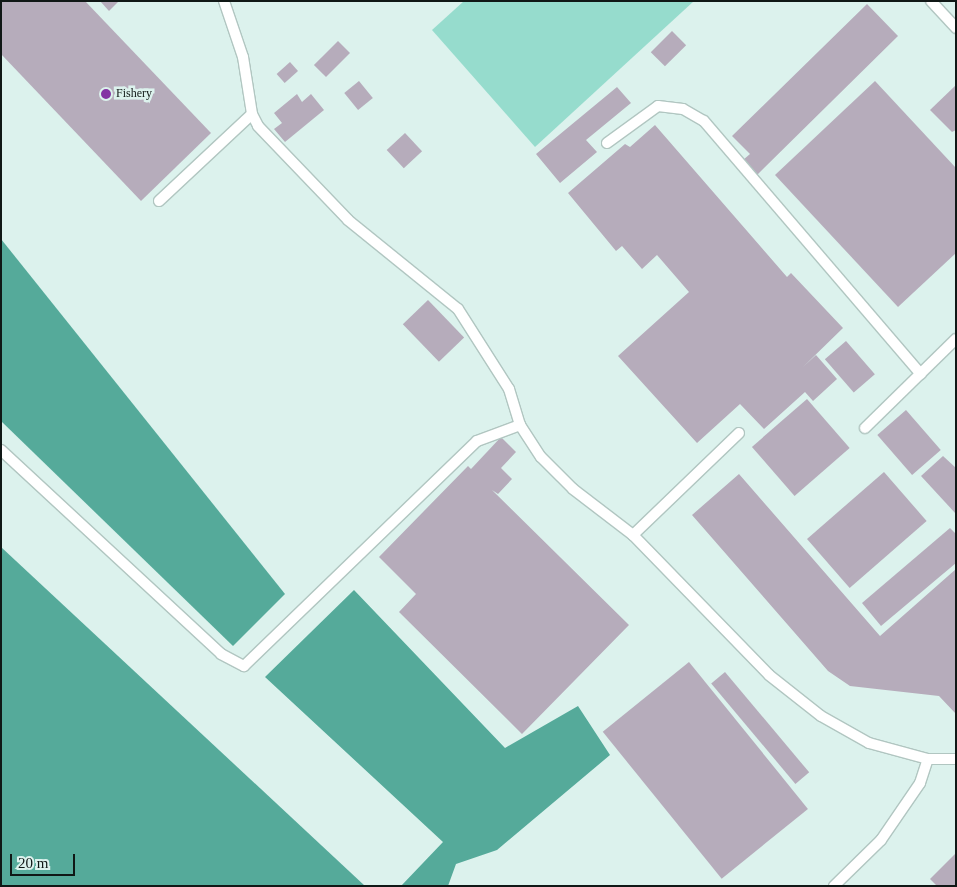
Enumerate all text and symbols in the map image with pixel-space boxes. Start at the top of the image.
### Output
place label: Fishery [116,87,152,101]
marker: Fishery [100,88,112,100]
scale bar [12,844,78,876]
text: 20 m [18,855,48,871]

